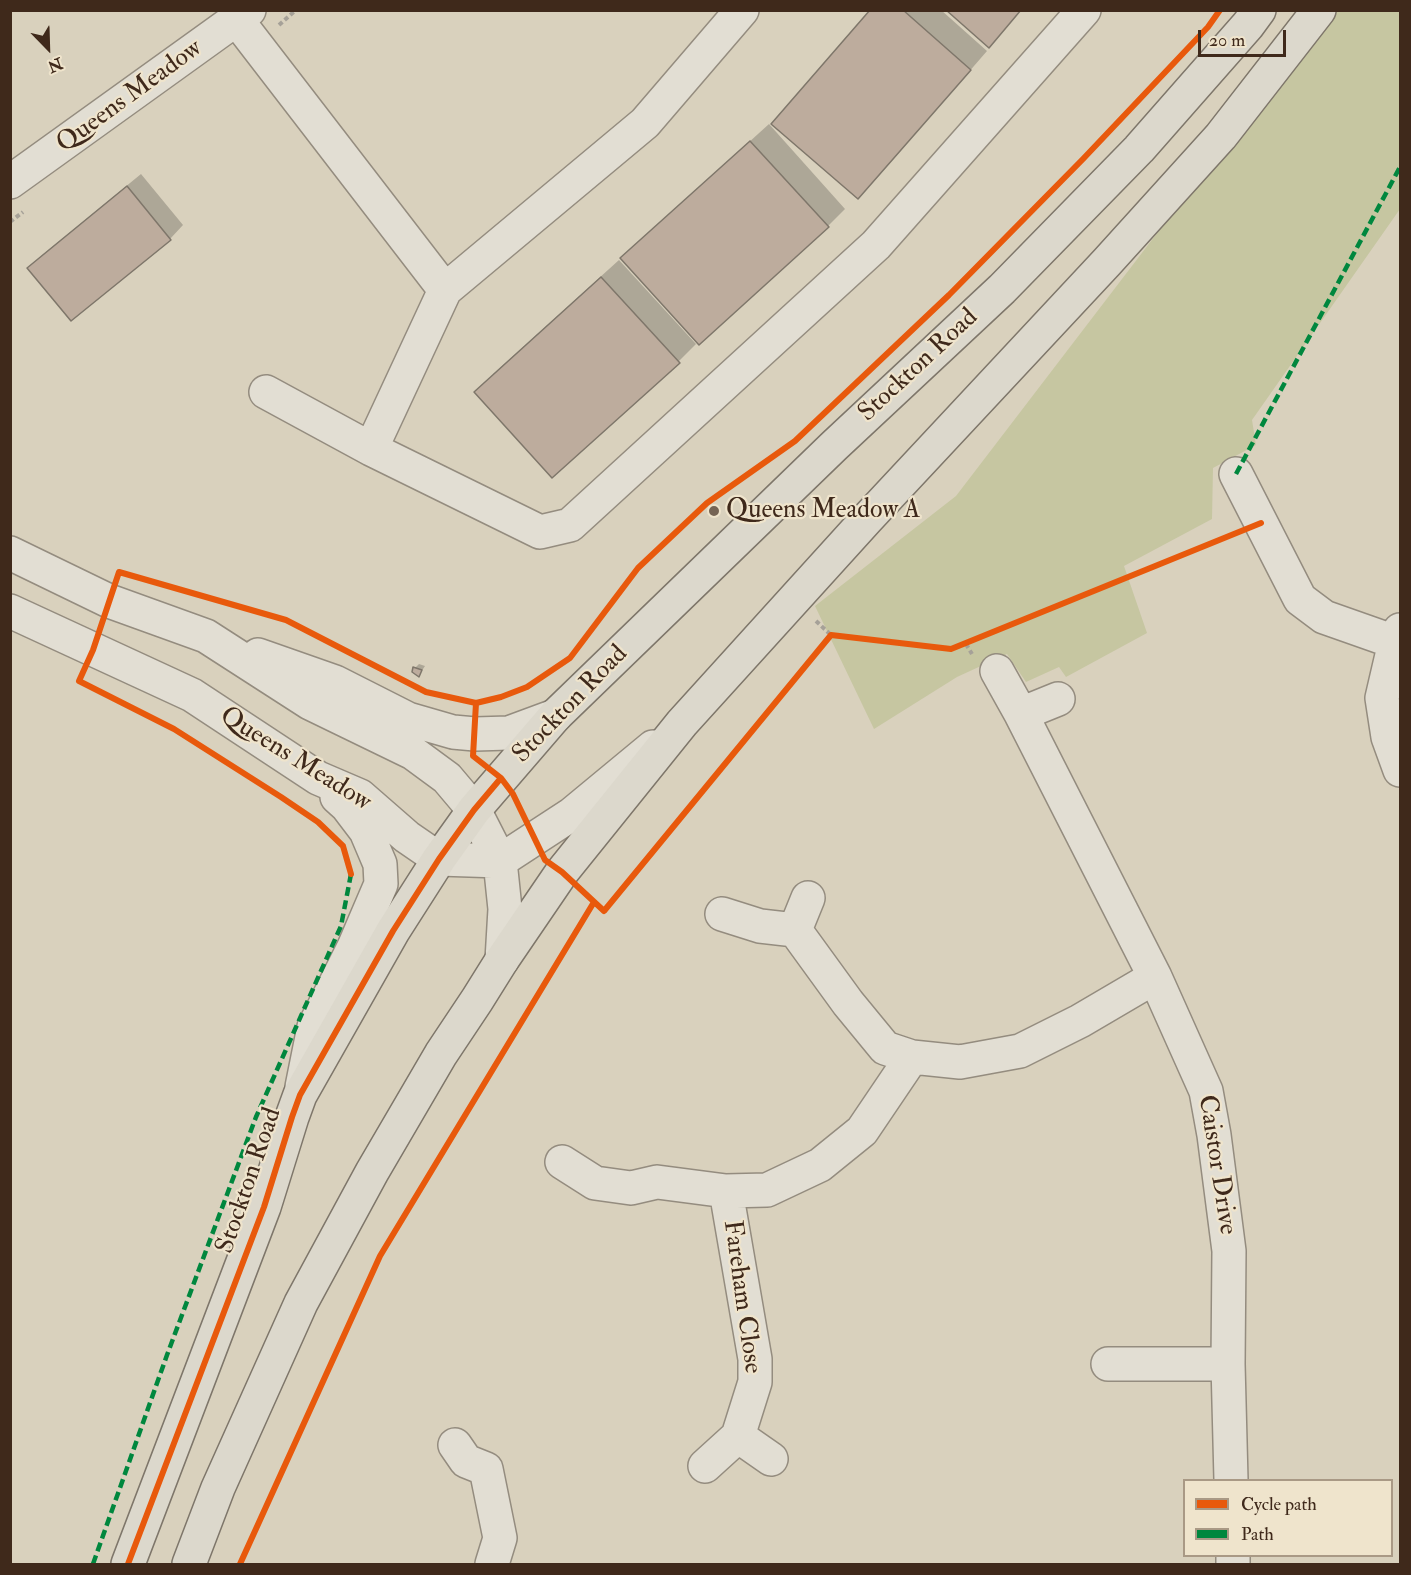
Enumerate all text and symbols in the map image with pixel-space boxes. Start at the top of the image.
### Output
north arrow [18,18,78,78]
scale bar [1201,18,1290,56]
text: 20 m [1209,29,1245,52]
street label: Queens Meadow [51,34,209,160]
text: N [45,53,66,77]
street label: Stockton Road [853,303,985,429]
place label: Queens Meadow A [726,495,920,527]
marker: Queens Meadow A [707,504,721,518]
street label: Stockton Road [507,639,635,771]
street label: Queens Meadow [214,701,376,819]
street label: Caistor Drive [1190,1093,1242,1237]
street label: Stockton Road [210,1104,290,1258]
street label: Fareham Close [715,1218,767,1376]
legend [1183,1479,1393,1557]
text: Cycle path [1241,1493,1317,1516]
text: Path [1241,1523,1274,1546]

